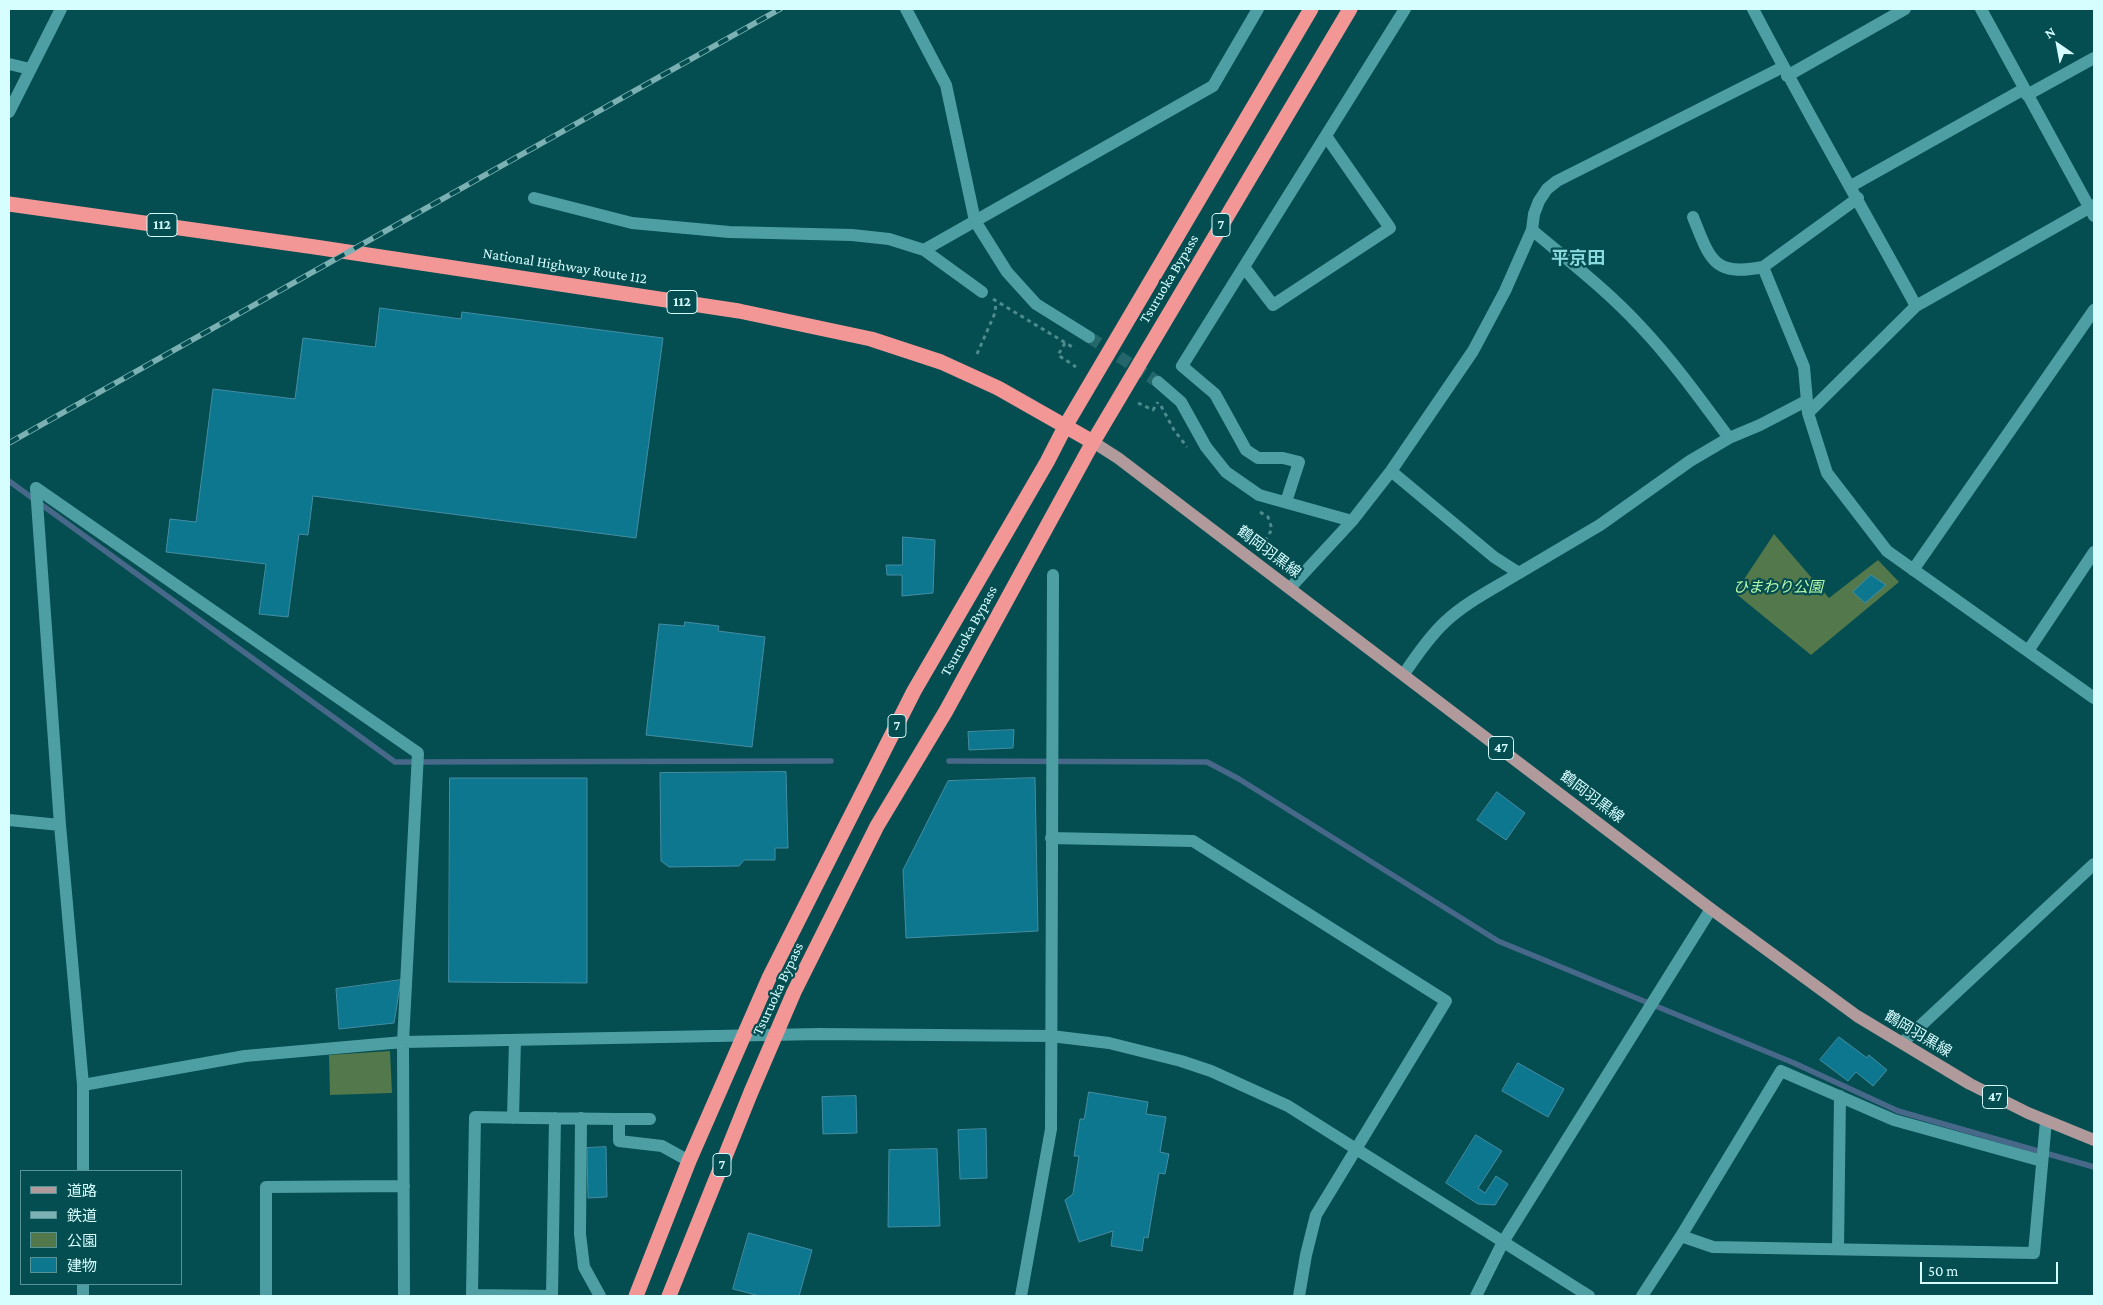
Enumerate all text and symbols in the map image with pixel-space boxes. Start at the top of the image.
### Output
north arrow [2033,20,2083,70]
text: N [2041,23,2058,42]
road number: 112 [147,214,177,236]
road number: 7 [1212,214,1230,236]
street label: Tsuruoka Bypass [1135,231,1203,327]
street label: National Highway Route 112 [481,244,649,288]
district label: 平京田 [1551,247,1605,269]
road number: 112 [667,290,697,314]
street label: 鶴岡羽黒線 [1234,522,1304,582]
park label: ひまわり公園 [1733,578,1823,596]
street label: Tsuruoka Bypass [937,583,1001,679]
road number: 7 [888,714,906,738]
road number: 47 [1488,736,1514,760]
street label: 鶴岡羽黒線 [1557,767,1627,827]
street label: Tsuruoka Bypass [749,940,807,1038]
street label: 鶴岡羽黒線 [1881,1007,1955,1061]
road number: 47 [1982,1086,2008,1108]
road number: 7 [713,1154,731,1176]
legend [20,1170,182,1285]
text: 道路 [67,1183,97,1199]
text: 鉄道 [67,1208,97,1224]
text: 公園 [67,1233,97,1249]
scale bar [1923,1252,2060,1284]
text: 建物 [67,1258,97,1274]
text: 50 m [1928,1263,1958,1279]

